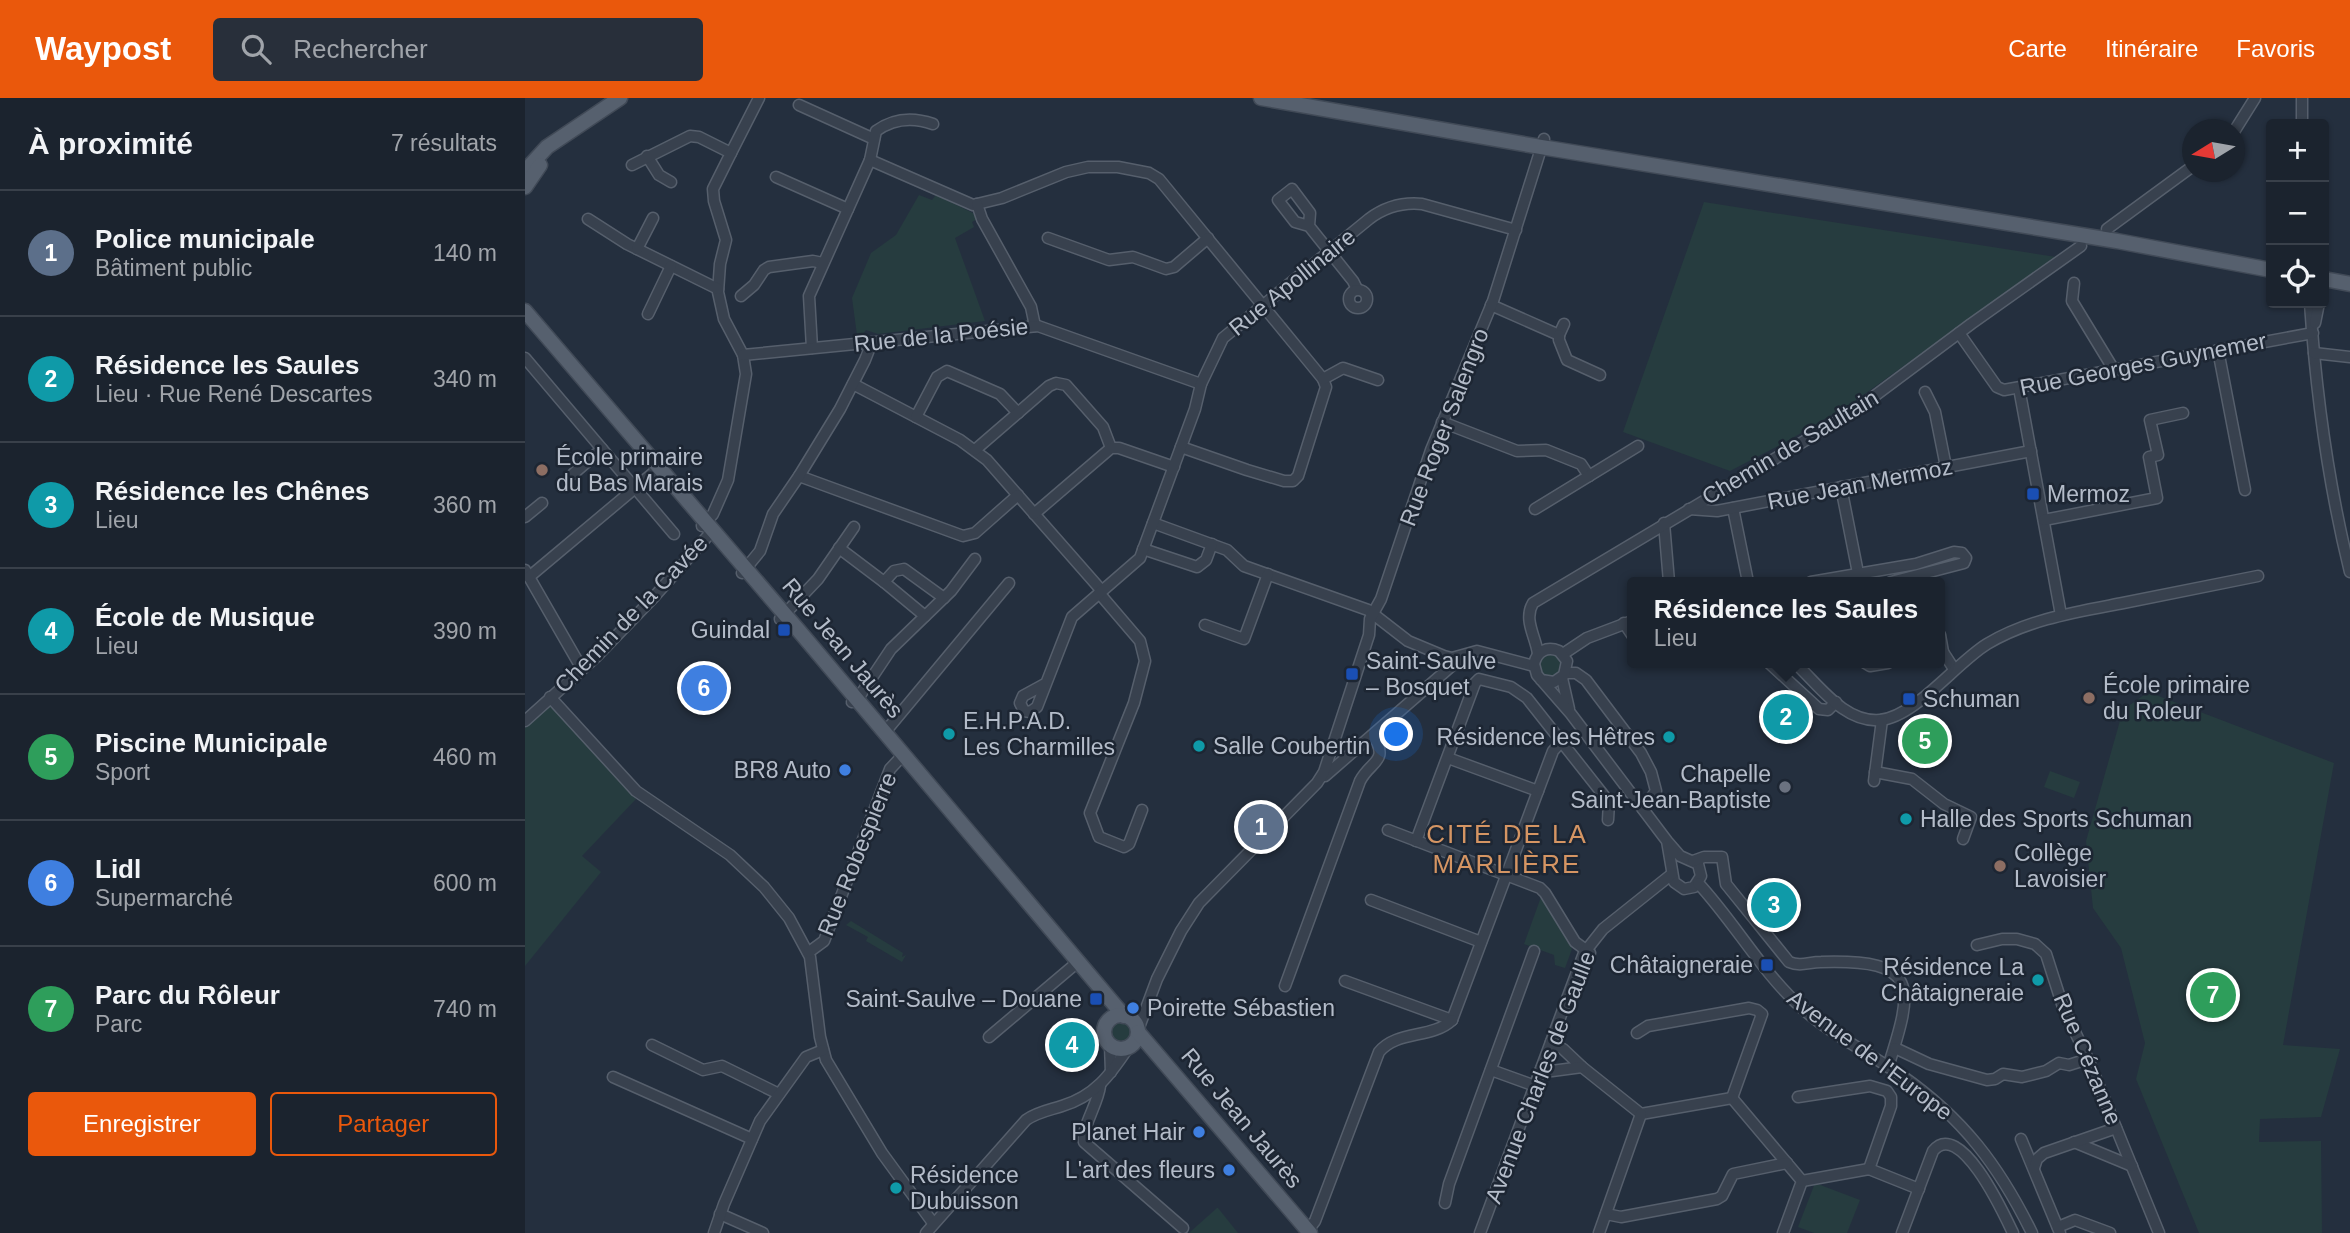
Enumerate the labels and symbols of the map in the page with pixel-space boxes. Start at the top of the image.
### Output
north arrow [2182,119,2245,182]
street label: Rue Apollinaire [1224,223,1360,341]
street label: Rue de la Poésie [853,313,1029,357]
street label: Rue Roger Salengro [1394,324,1494,530]
street label: Rue Georges Guynemer [2018,327,2269,401]
street label: Chemin de Saultain [1697,384,1883,510]
place label: École primaire du Bas Marais [556,444,703,496]
street label: Rue Jean Mermoz [1765,453,1955,515]
marker: École primaire du Bas Marais [534,462,550,478]
place label: Mermoz [2047,481,2130,507]
marker: Mermoz [2025,486,2041,502]
street label: Chemin de la Cavée [549,530,713,698]
street label: Rue Jean Jaurès [777,573,909,723]
place label: Guindal [691,617,770,643]
marker: Guindal [776,622,792,638]
place label: Saint-Saulve – Bosquet [1366,648,1496,700]
pin: 6 [681,662,727,714]
marker: Saint-Saulve – Bosquet [1344,666,1360,682]
place label: École primaire du Roleur [2103,672,2250,724]
place label: Schuman [1923,686,2020,712]
marker: École primaire du Roleur [2081,690,2097,706]
pin: 2 [1763,691,1809,743]
marker: Schuman [1901,691,1917,707]
place label: E.H.P.A.D. Les Charmilles [963,708,1115,760]
pin: 5 [1902,715,1948,767]
your location [1379,717,1413,751]
place label: Résidence les Hêtres [1436,724,1655,750]
marker: E.H.P.A.D. Les Charmilles [941,726,957,742]
marker: Résidence les Hêtres [1661,729,1677,745]
place label: Salle Coubertin [1213,733,1370,759]
marker: Salle Coubertin [1191,738,1207,754]
place label: BR8 Auto [734,757,831,783]
place label: Chapelle Saint-Jean-Baptiste [1570,761,1771,813]
marker: BR8 Auto [837,762,853,778]
street label: Rue Robespierre [812,769,902,939]
marker: Chapelle Saint-Jean-Baptiste [1777,779,1793,795]
pin: 1 [1238,801,1284,853]
place label: Halle des Sports Schuman [1920,806,2192,832]
marker: Halle des Sports Schuman [1898,811,1914,827]
district label: CITÉ DE LA MARLIÈRE [1426,819,1588,879]
place label: Collège Lavoisier [2014,840,2106,892]
marker: Collège Lavoisier [1992,858,2008,874]
pin: 3 [1751,879,1797,931]
street label: Avenue Charles de Gaulle [1480,947,1600,1207]
place label: Châtaigneraie [1610,952,1753,978]
place label: Résidence La Châtaigneraie [1881,954,2024,1006]
marker: Châtaigneraie [1759,957,1775,973]
pin: 7 [2190,969,2236,1021]
marker: Résidence La Châtaigneraie [2030,972,2046,988]
street label: Avenue de l'Europe [1782,985,1958,1125]
place label: Saint-Saulve – Douane [845,986,1082,1012]
street label: Rue Cézanne [2049,989,2127,1129]
marker: Saint-Saulve – Douane [1088,991,1104,1007]
place label: Poirette Sébastien [1147,995,1335,1021]
marker: Poirette Sébastien [1125,1000,1141,1016]
pin: 4 [1049,1019,1095,1071]
street label: Rue Jean Jaurès [1176,1043,1308,1193]
place label: Planet Hair [1071,1119,1185,1145]
marker: Planet Hair [1191,1124,1207,1140]
place label: L'art des fleurs [1065,1157,1215,1183]
place label: Résidence Dubuisson [910,1162,1019,1214]
marker: L'art des fleurs [1221,1162,1237,1178]
marker: Résidence Dubuisson [888,1180,904,1196]

